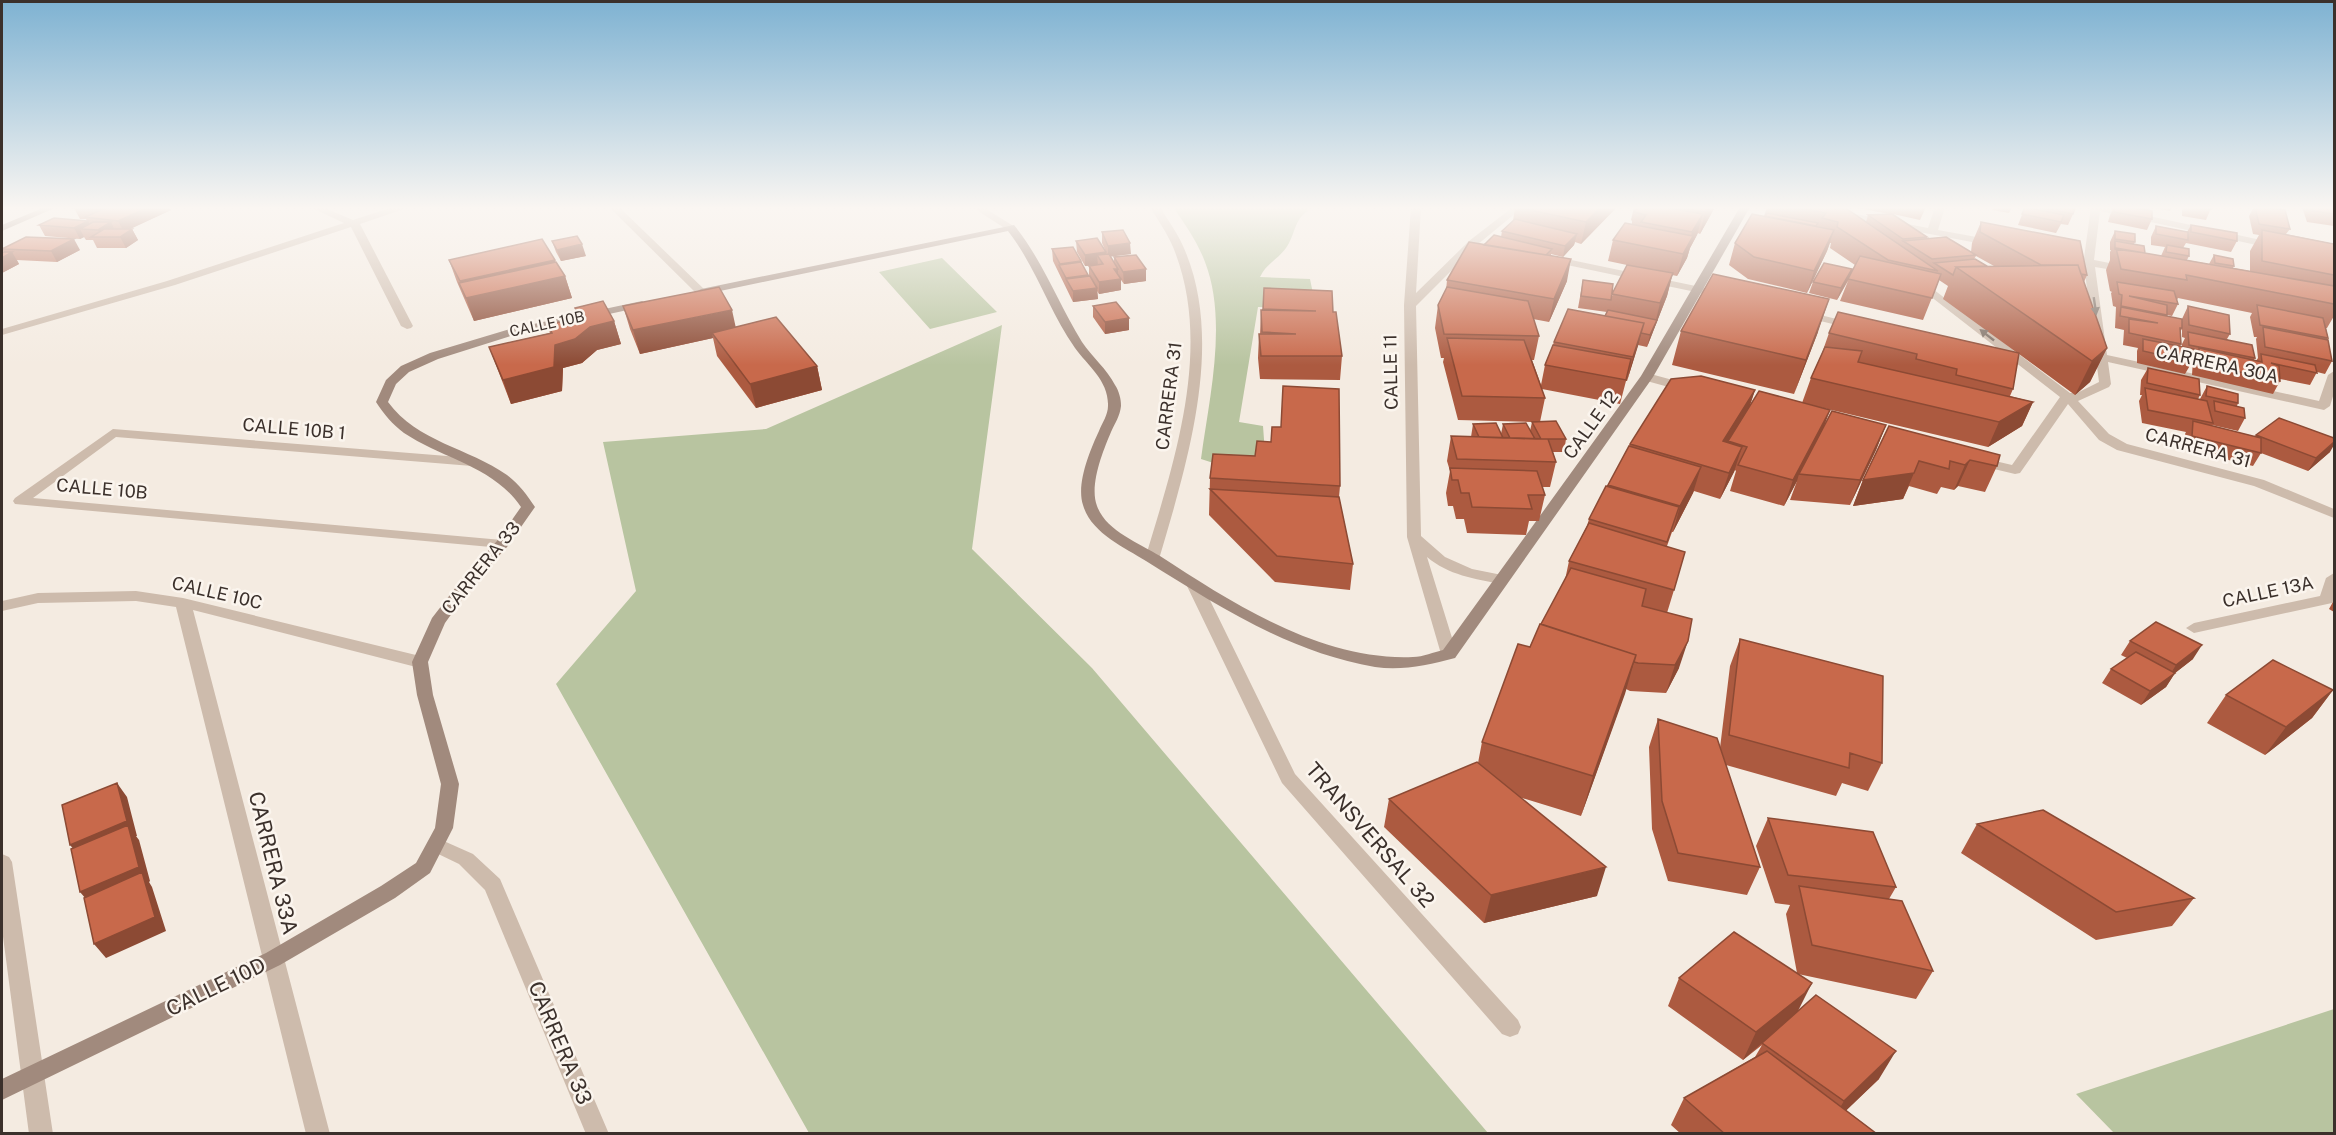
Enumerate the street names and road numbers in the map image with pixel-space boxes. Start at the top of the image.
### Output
street label: CALLE 10B [508,307,586,340]
street label: CALLE 11 [1379,334,1402,410]
street label: CARRERA 30A [2154,340,2281,387]
street label: CARRERA 31 [1151,341,1186,451]
street label: CALLE 12 [1559,386,1622,463]
street label: CALLE 10B 1 [242,414,346,443]
street label: CARRERA 31 [2143,423,2253,472]
street label: CALLE 10B [55,474,149,503]
street label: CARRERA 33 [437,517,524,618]
street label: CALLE 10C [170,572,264,613]
street label: CALLE 13A [2220,572,2316,611]
street label: TRANSVERSAL 32 [1301,757,1440,912]
street label: CARRERA 33A [244,789,303,937]
street label: CALLE 10D [162,952,270,1021]
street label: CARRERA 33 [523,977,598,1108]

